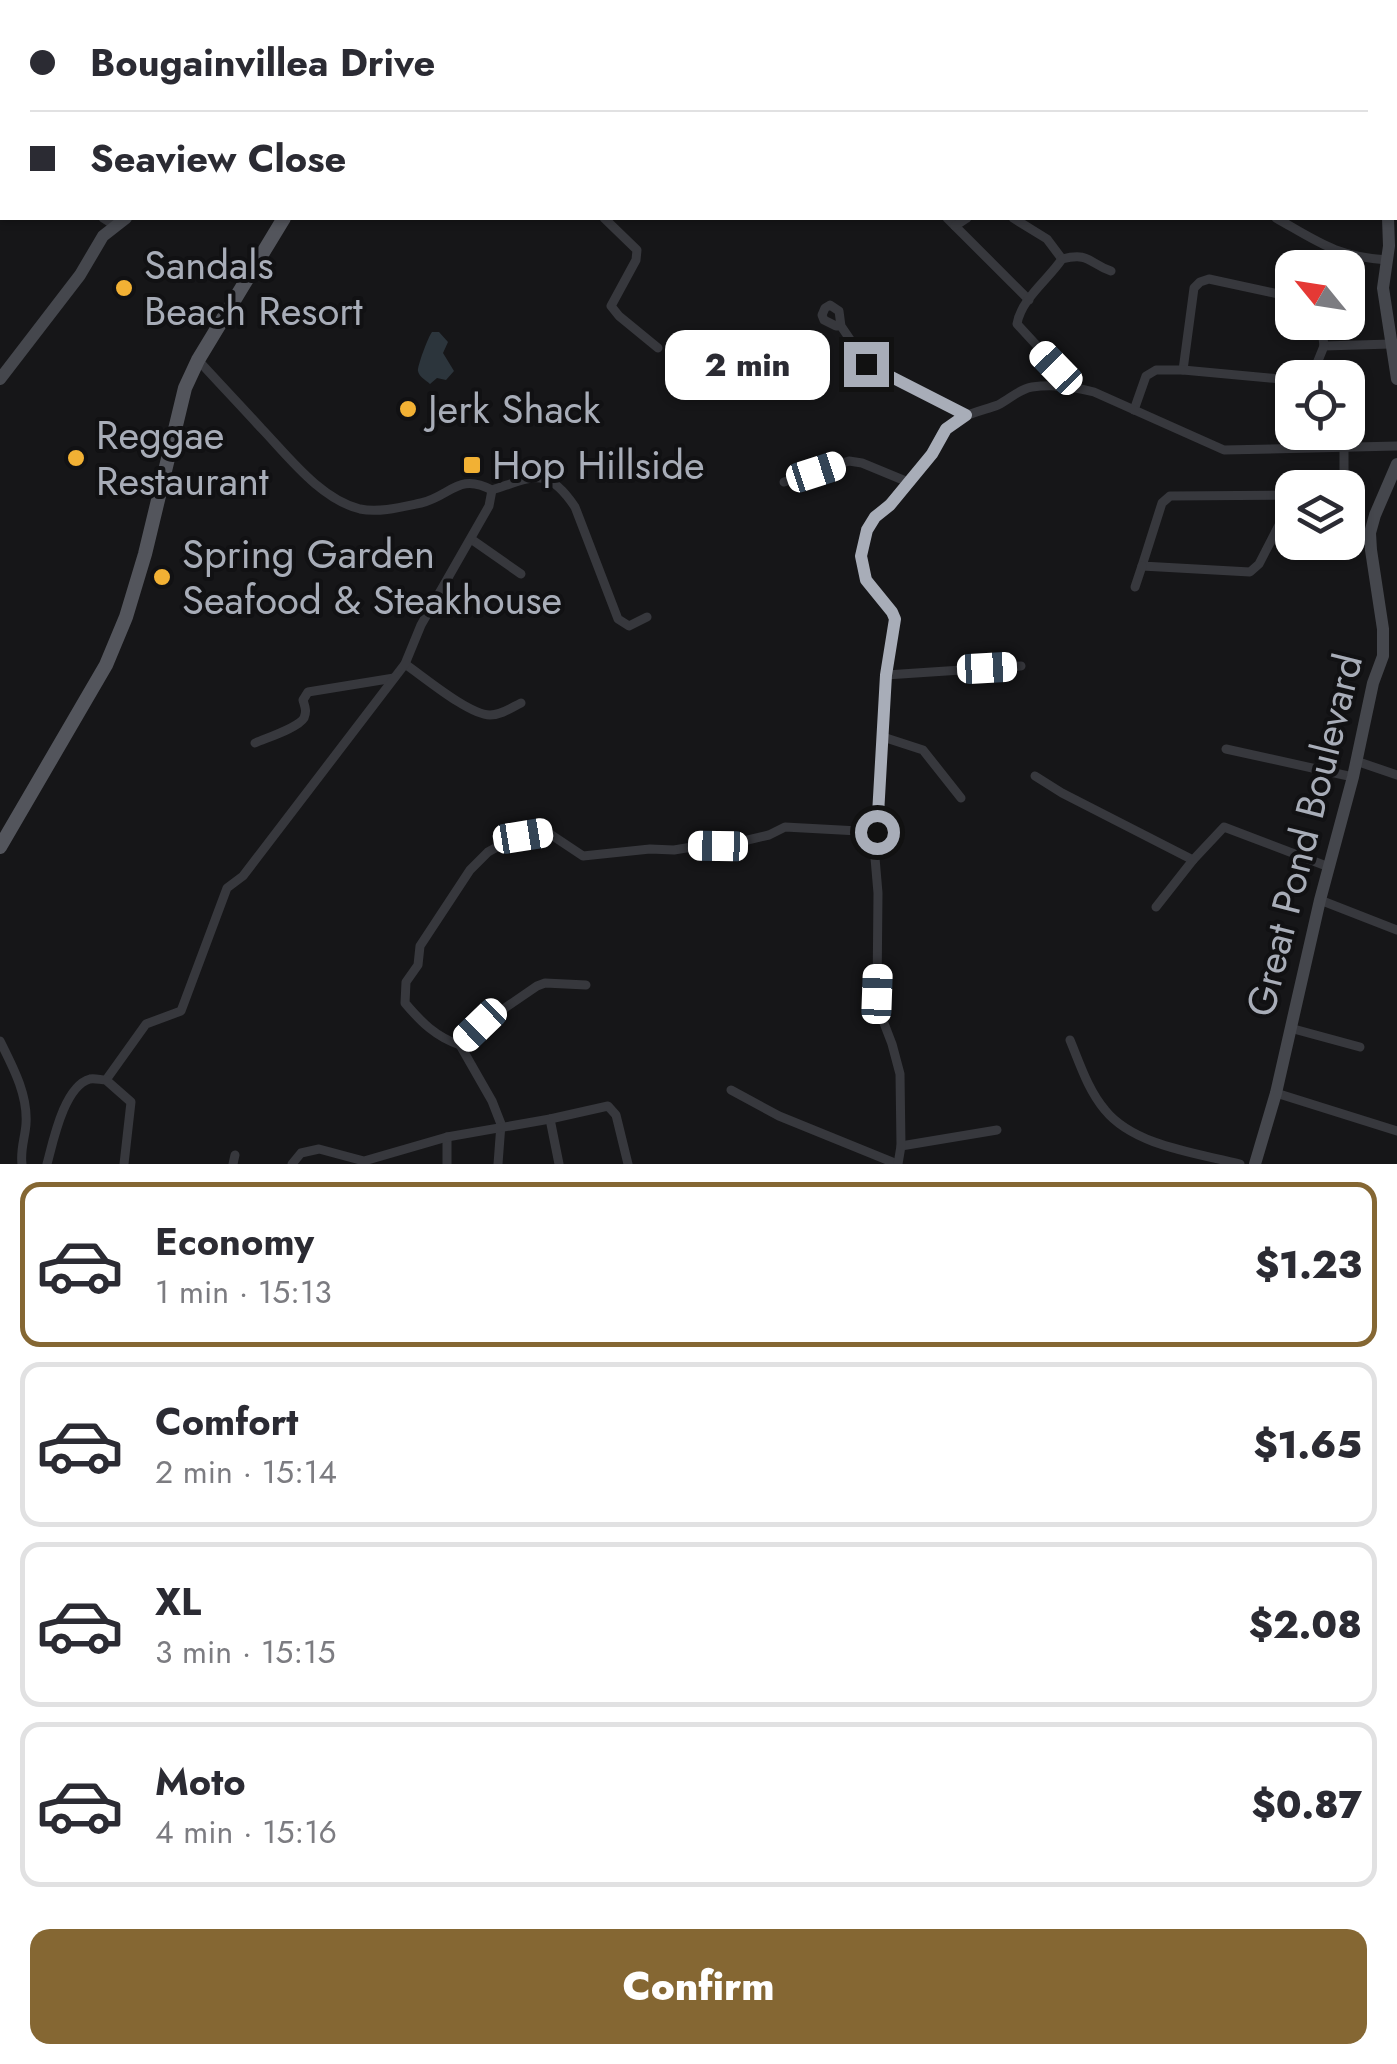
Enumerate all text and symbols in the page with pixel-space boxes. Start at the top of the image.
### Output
text: Bougainvillea Drive [90,35,435,90]
text: Seaview Close [90,131,346,186]
place label: Sandals Beach Resort [144,236,363,340]
north arrow [1275,250,1365,340]
map controls [1275,250,1365,560]
marker: Sandals Beach Resort [113,277,135,299]
callout: 2 min [666,329,831,399]
car [1024,336,1088,400]
text: 2 min [705,342,790,388]
route end [844,342,889,387]
button: locate [1275,360,1365,450]
place label: Jerk Shack [423,380,601,438]
marker: Jerk Shack [397,398,419,420]
place label: Reggae Restaurant [96,406,269,510]
place label: Hop Hillside [492,436,705,494]
marker: Reggae Restaurant [65,447,87,469]
car [783,448,849,496]
marker: Hop Hillside [461,454,483,476]
button: layers [1275,470,1365,560]
place label: Spring Garden Seafood & Steakhouse [182,525,562,629]
marker: Spring Garden Seafood & Steakhouse [151,566,173,588]
street label: Great Pond Boulevard [1231,648,1377,1022]
car [956,651,1018,685]
route start [855,810,900,855]
car [491,816,555,856]
car [688,830,748,862]
car [861,963,893,1025]
car [448,993,512,1057]
text: Economy [155,1214,314,1269]
icon: car [35,1220,125,1310]
text: $1.23 [1255,1237,1362,1292]
text: 1 min · 15:13 [155,1269,332,1315]
text: Comfort [155,1394,298,1449]
icon: car [35,1400,125,1490]
text: $1.65 [1253,1417,1362,1472]
text: 2 min · 15:14 [155,1449,337,1495]
text: XL [155,1574,201,1629]
icon: car [35,1580,125,1670]
text: $2.08 [1249,1597,1362,1652]
text: 3 min · 15:15 [155,1629,335,1675]
text: Moto [155,1754,246,1809]
icon: car [35,1760,125,1850]
text: $0.87 [1252,1777,1362,1832]
text: 4 min · 15:16 [155,1809,337,1855]
button: Confirm [30,1929,1367,2044]

